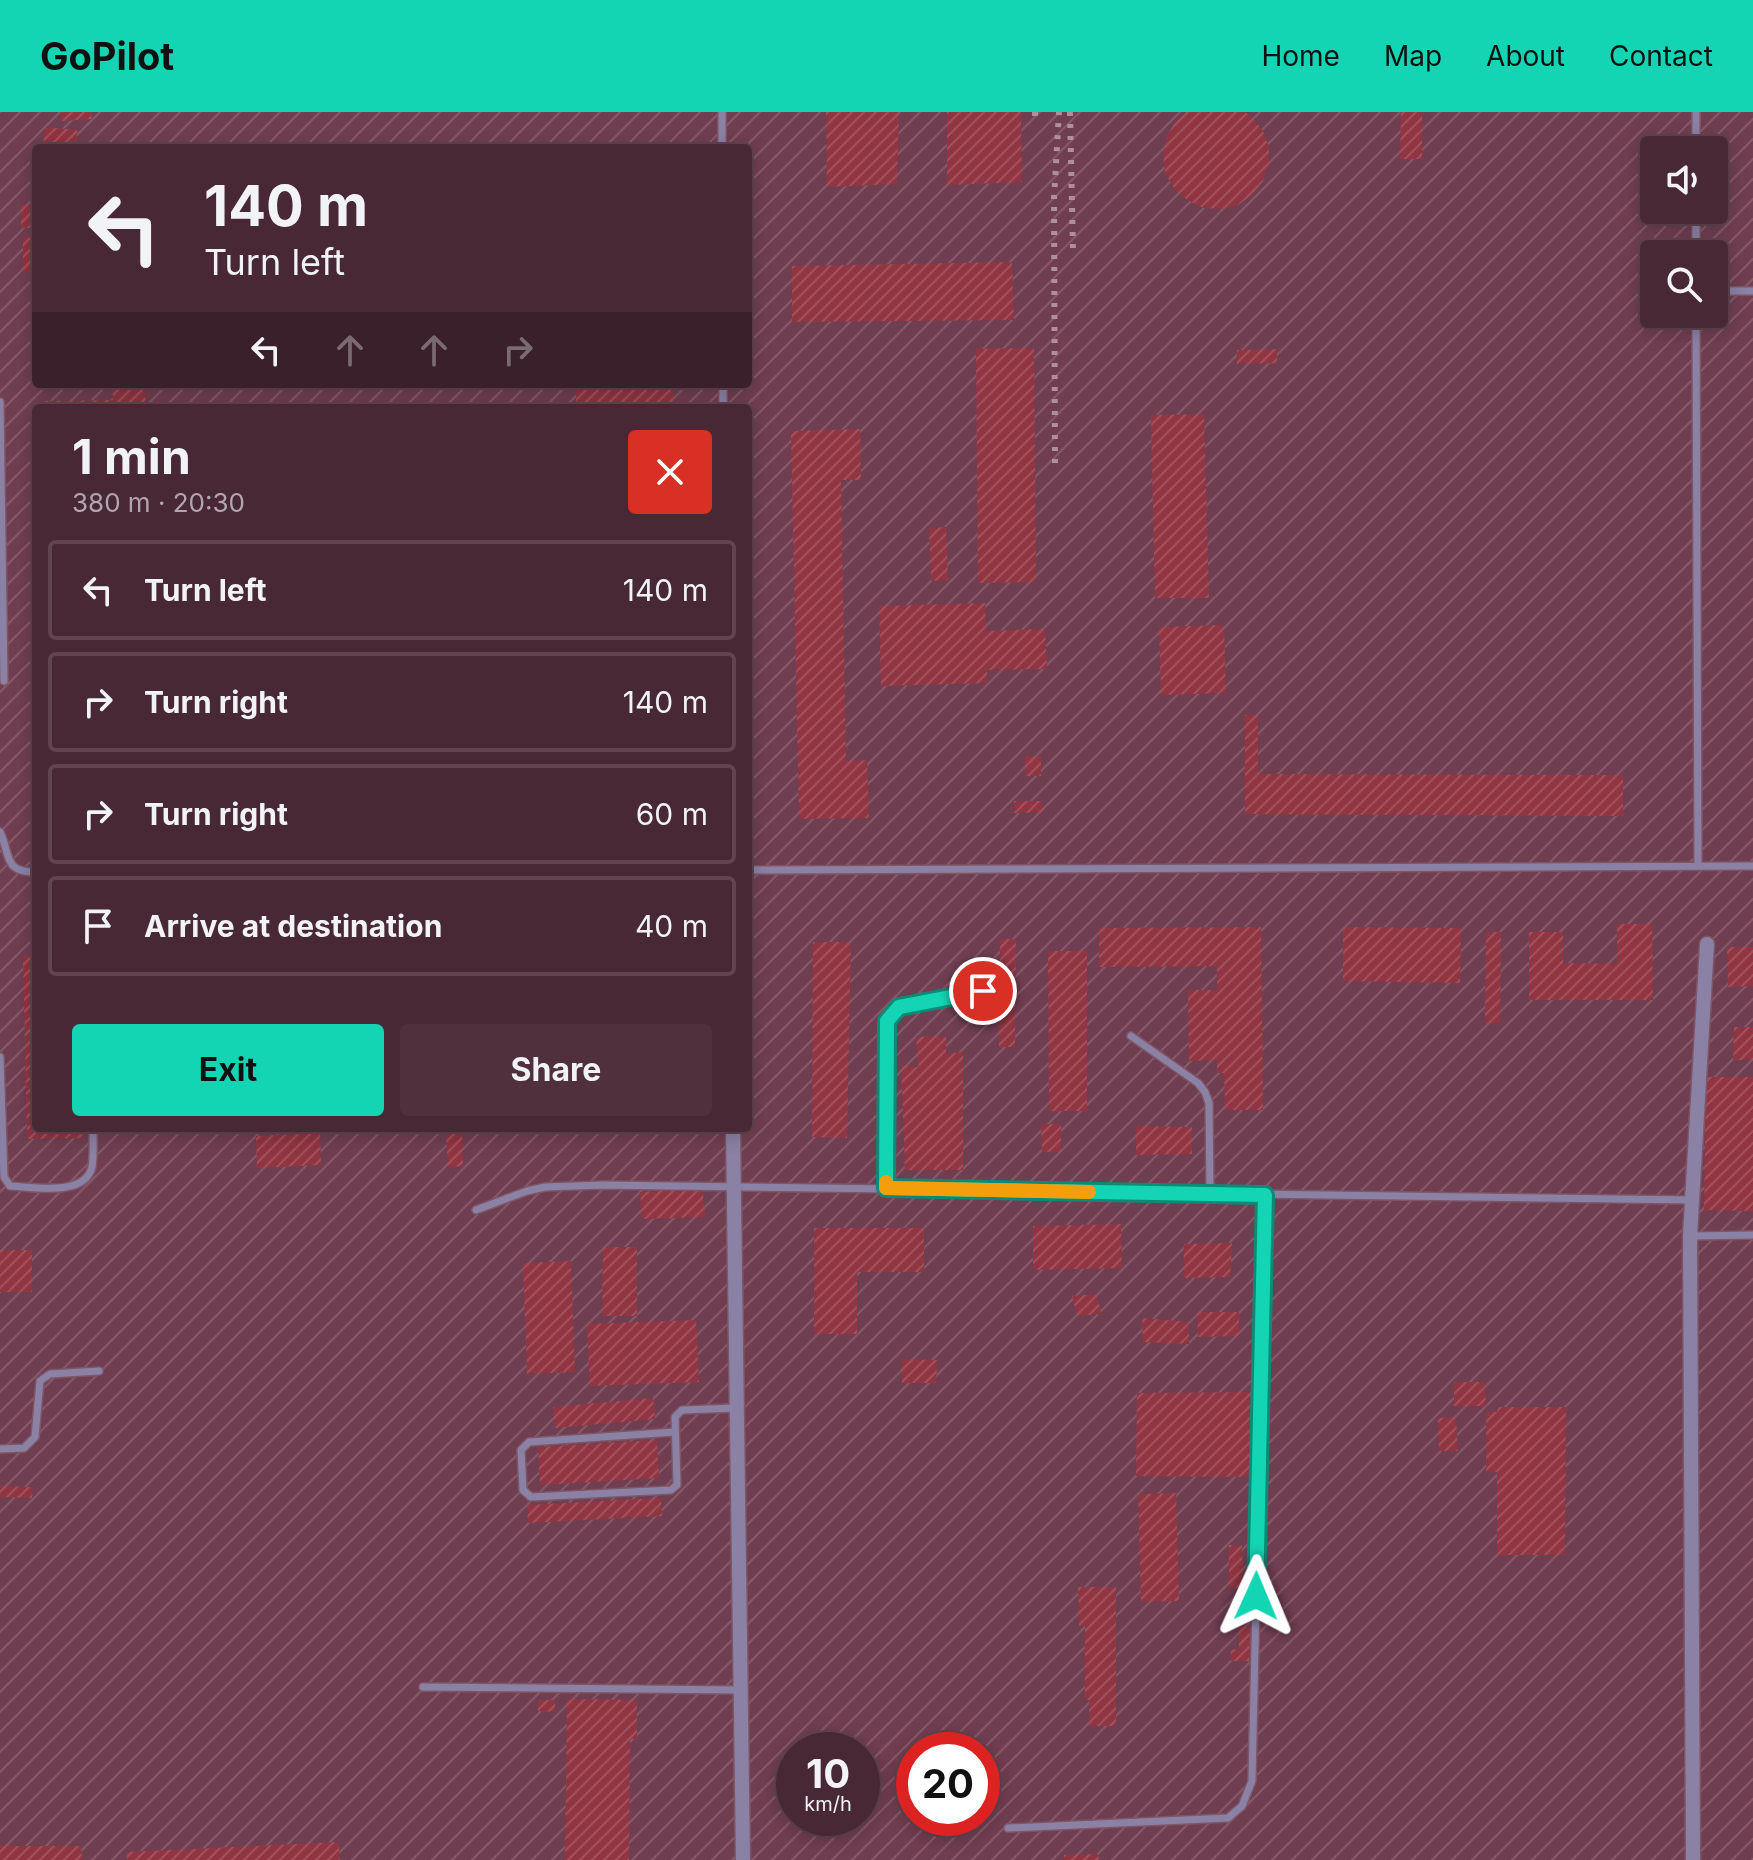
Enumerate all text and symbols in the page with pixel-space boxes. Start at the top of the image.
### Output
text: GoPilot [40,33,174,79]
text: Home [1261,39,1340,73]
text: Map [1384,39,1442,73]
text: About [1486,39,1565,73]
text: Contact [1609,39,1713,73]
map controls [1640,136,1728,328]
button: sound [1640,136,1728,224]
text: 140 m [204,172,368,240]
icon: left [72,176,176,280]
text: Turn left [204,240,345,284]
button: search [1640,240,1728,328]
icon: left [244,328,288,372]
icon: ahead [328,328,372,372]
icon: ahead [412,328,456,372]
icon: right [496,328,540,372]
text: 1 min [72,427,191,486]
button: close [628,430,712,514]
text: 380 m · 20:30 [72,487,245,518]
icon: left [76,568,120,612]
text: Turn left [144,572,266,608]
text: 140 m [623,572,708,608]
icon: right [76,680,120,724]
text: Turn right [144,684,288,720]
text: 140 m [623,684,708,720]
icon: right [76,792,120,836]
text: Turn right [144,796,288,832]
text: 60 m [636,796,708,832]
icon: arrive [76,904,120,948]
text: Arrive at destination [144,908,442,944]
text: 40 m [635,908,708,944]
pin [949,957,1017,1025]
icon: arrive [961,969,1005,1013]
button: Exit [72,1024,384,1116]
button: Share [400,1024,712,1116]
position arrow [1214,1554,1298,1638]
speed limit sign: 20 [896,1732,1000,1836]
text: 10 [806,1749,850,1798]
text: km/h [804,1792,852,1816]

